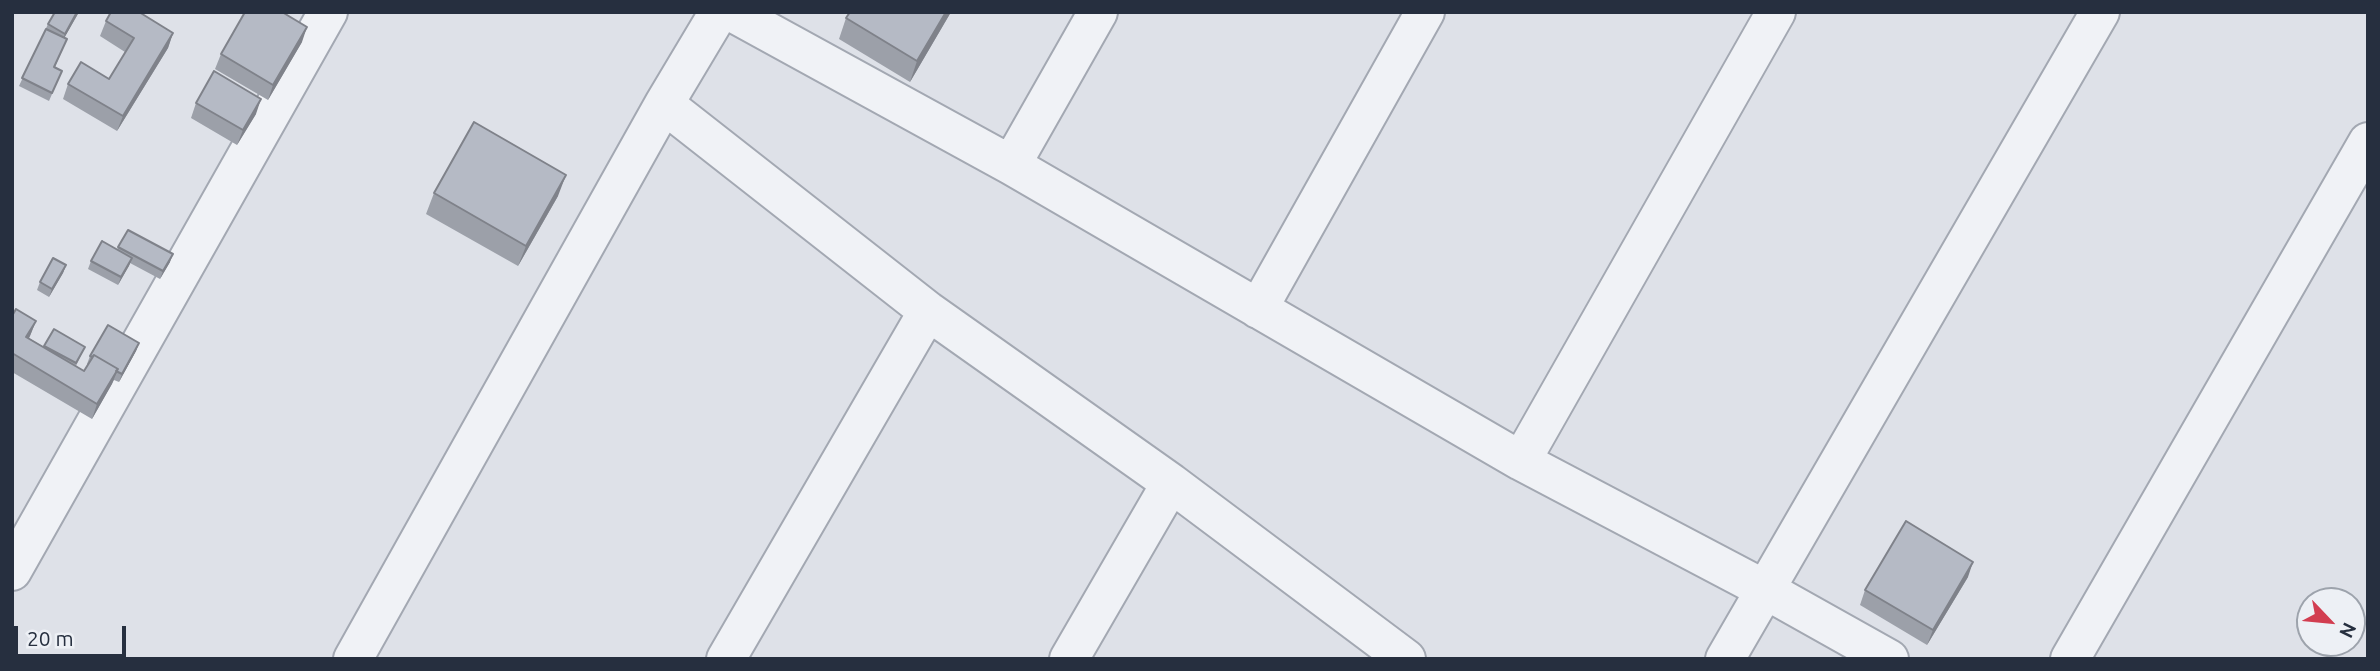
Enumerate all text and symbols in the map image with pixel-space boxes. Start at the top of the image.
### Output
north arrow [2296,587,2366,657]
scale bar [18,612,130,656]
text: N [2335,619,2361,642]
text: 20 m [27,626,74,650]

